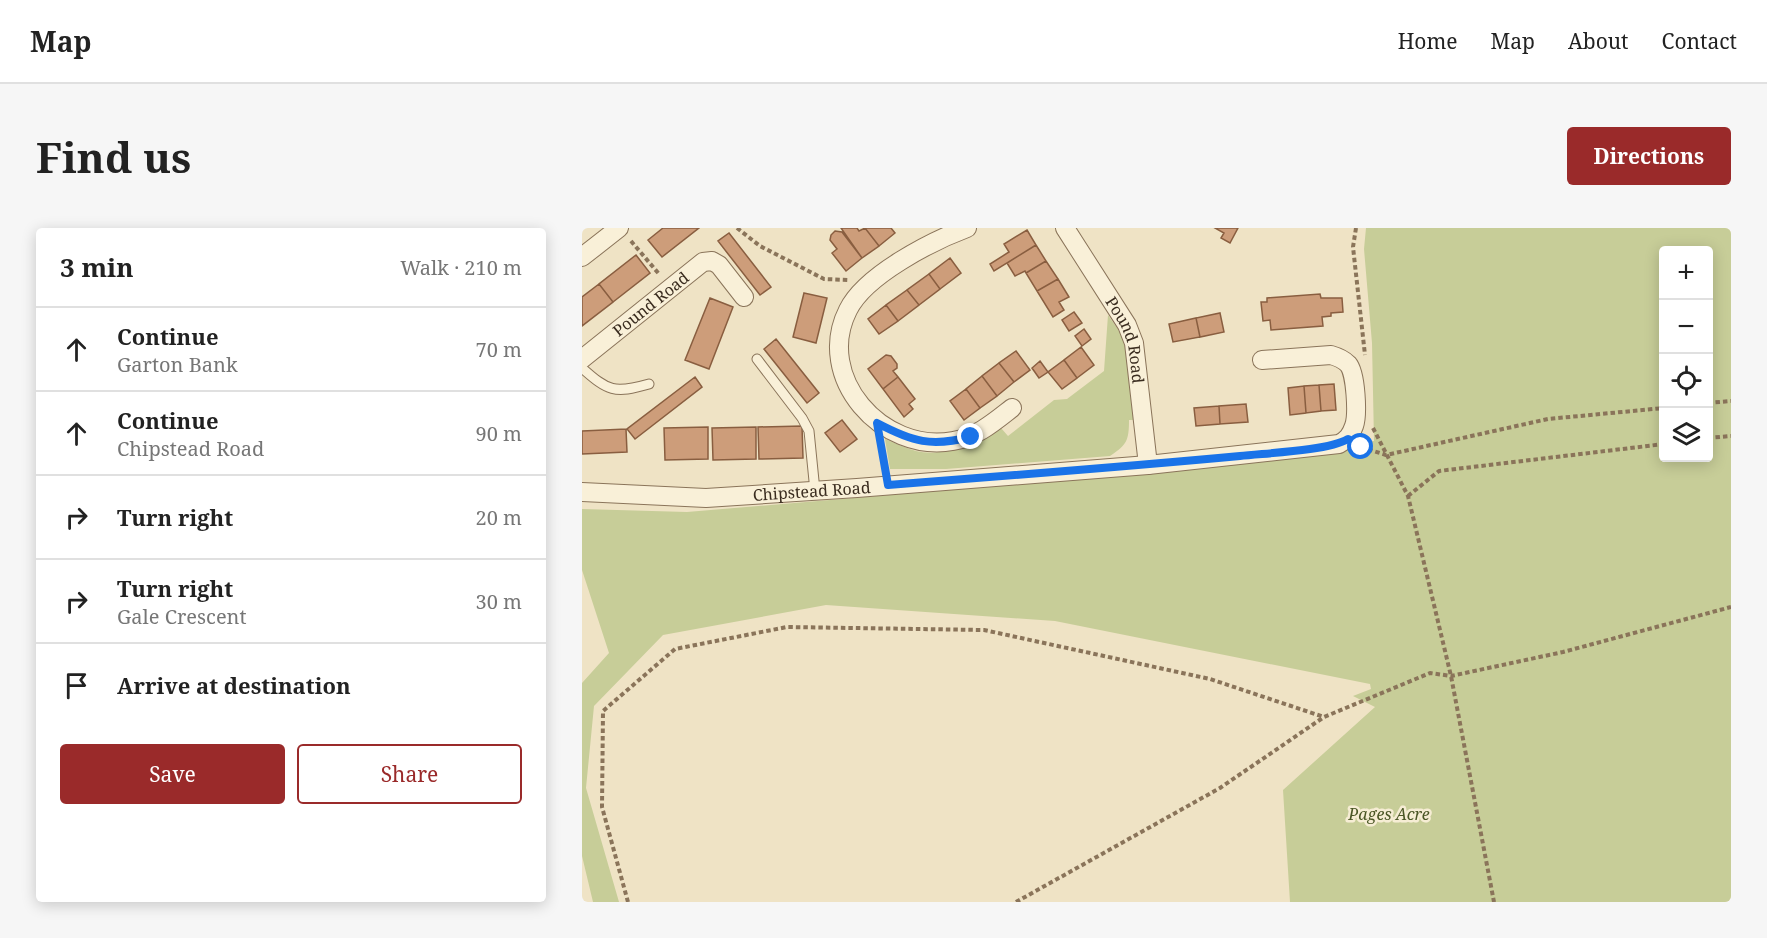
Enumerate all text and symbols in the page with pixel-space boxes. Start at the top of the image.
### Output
text: Map [30,22,92,60]
text: Home [1398,27,1458,55]
text: Map [1491,27,1535,55]
text: About [1568,27,1629,55]
text: Contact [1662,27,1737,55]
button: Directions [1567,127,1731,185]
text: Find us [36,128,191,185]
map controls [1659,246,1713,462]
button: + [1659,246,1713,300]
text: 3 min [60,249,134,285]
text: Walk · 210 m [400,254,522,281]
street label: Pound Road [608,267,694,341]
street label: Pound Road [1100,292,1150,385]
button: − [1659,300,1713,354]
text: Continue [117,321,219,351]
icon: ahead [60,333,93,366]
text: 70 m [476,336,522,363]
text: Garton Bank [117,351,238,378]
button: locate [1659,354,1713,408]
text: Continue [117,405,219,435]
button: layers [1659,408,1713,462]
icon: ahead [60,417,93,450]
text: 90 m [476,420,522,447]
route end [957,423,983,449]
route start [1347,433,1373,459]
text: Chipstead Road [117,435,264,462]
street label: Chipstead Road [752,476,872,506]
icon: right [60,501,93,534]
text: Turn right [117,502,233,532]
text: 20 m [476,504,522,531]
text: Turn right [117,573,233,603]
icon: right [60,585,93,618]
text: 30 m [476,588,522,615]
text: Gale Crescent [117,603,247,630]
icon: arrive [60,669,93,702]
text: Arrive at destination [117,670,351,700]
button: Save [60,744,285,804]
button: Share [297,744,522,804]
park label: Pages Acre [1347,803,1430,825]

